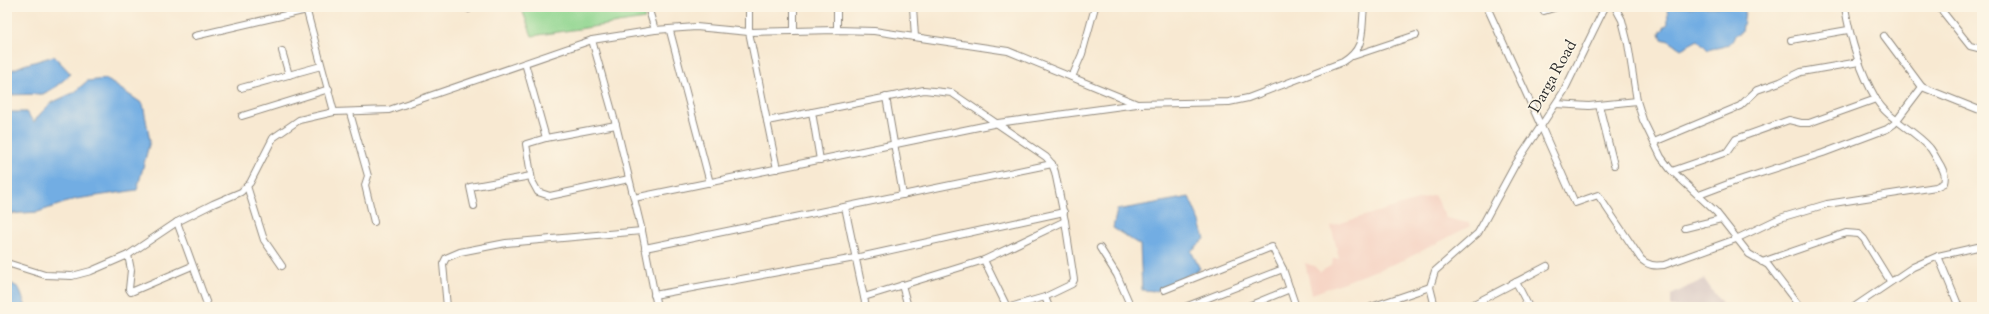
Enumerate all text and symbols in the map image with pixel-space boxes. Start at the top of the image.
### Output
street label: Darga Road [1524,36,1584,118]

